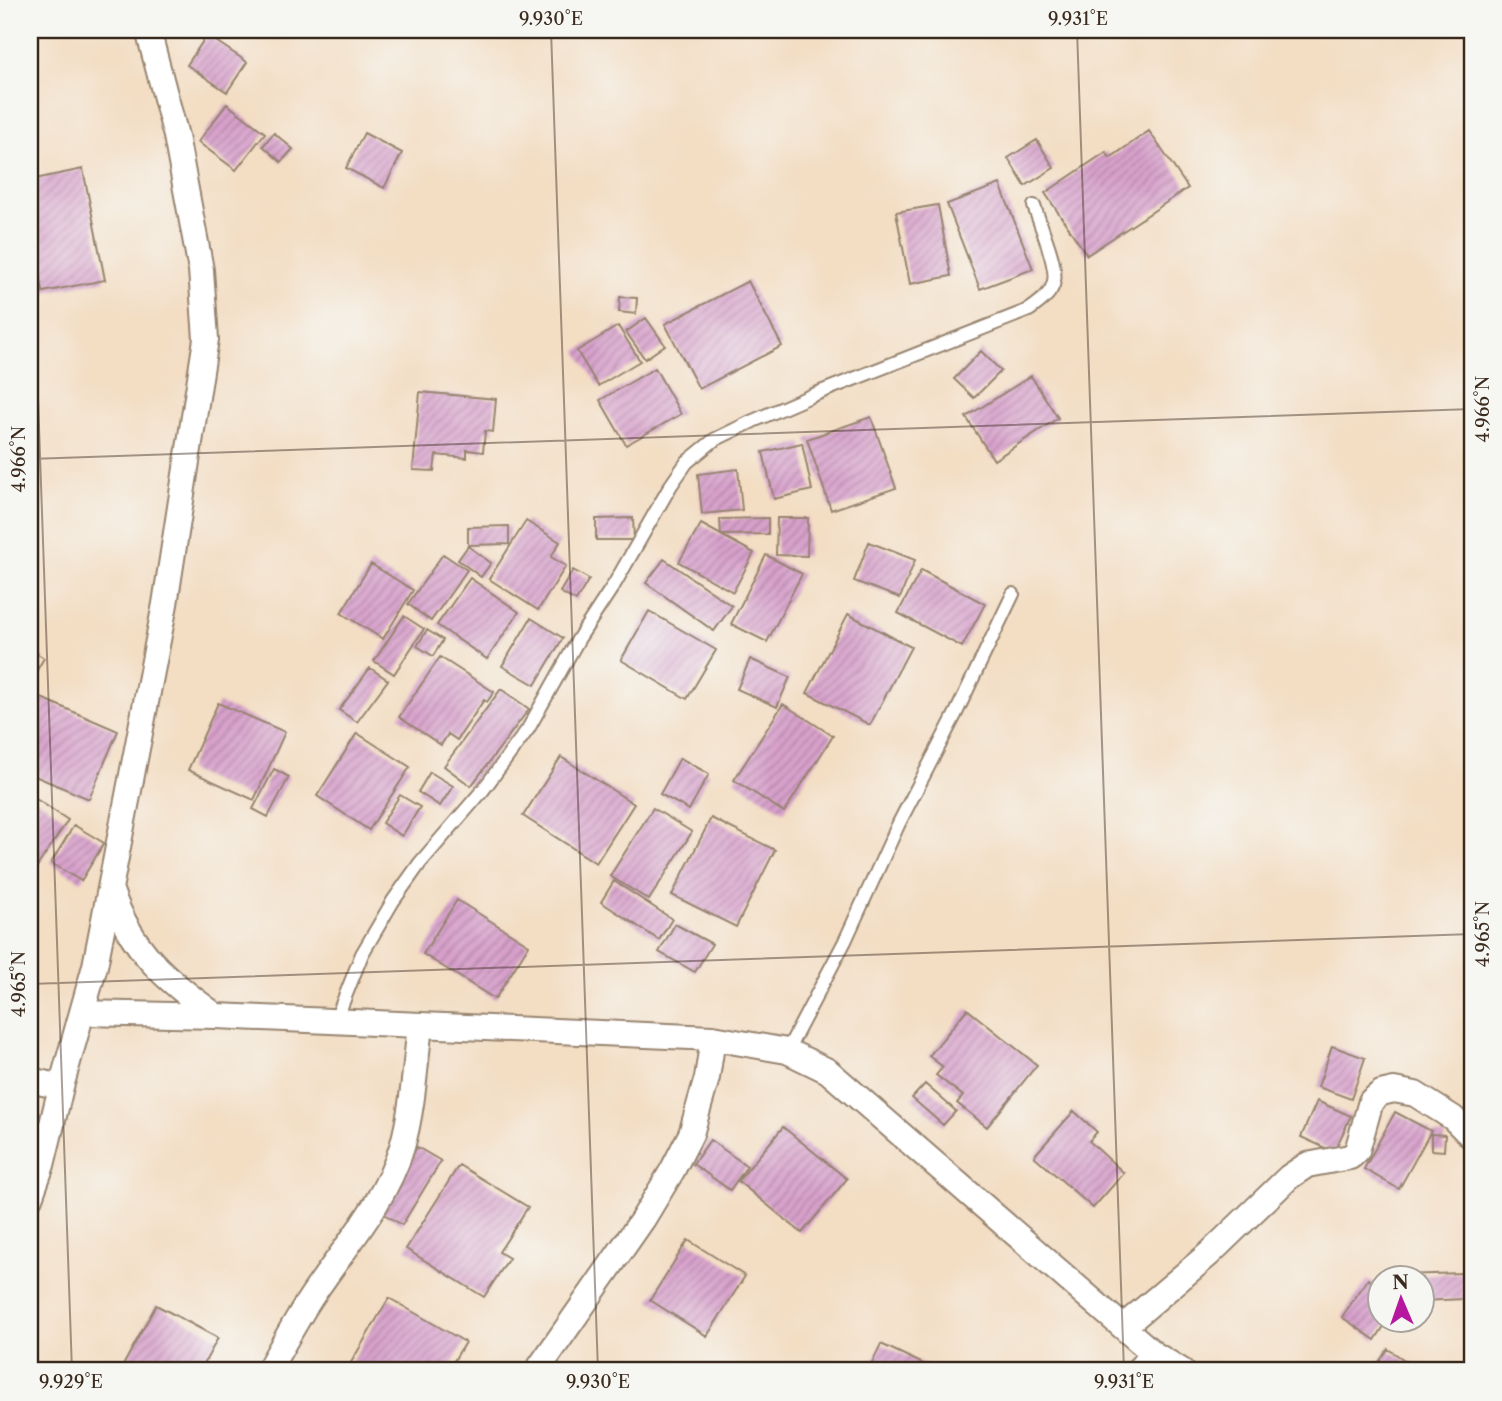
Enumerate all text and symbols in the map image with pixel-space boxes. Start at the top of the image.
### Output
text: 9.930°E [519,8,583,30]
text: 9.931°E [1048,8,1108,30]
text: 4.966°N [1472,375,1494,442]
text: 4.966°N [8,425,30,492]
text: 4.965°N [1472,901,1494,967]
text: 4.965°N [8,951,30,1017]
north arrow [1366,1264,1436,1334]
text: N [1392,1271,1409,1294]
text: 9.929°E [39,1371,103,1393]
text: 9.930°E [566,1371,630,1393]
text: 9.931°E [1094,1371,1154,1393]

